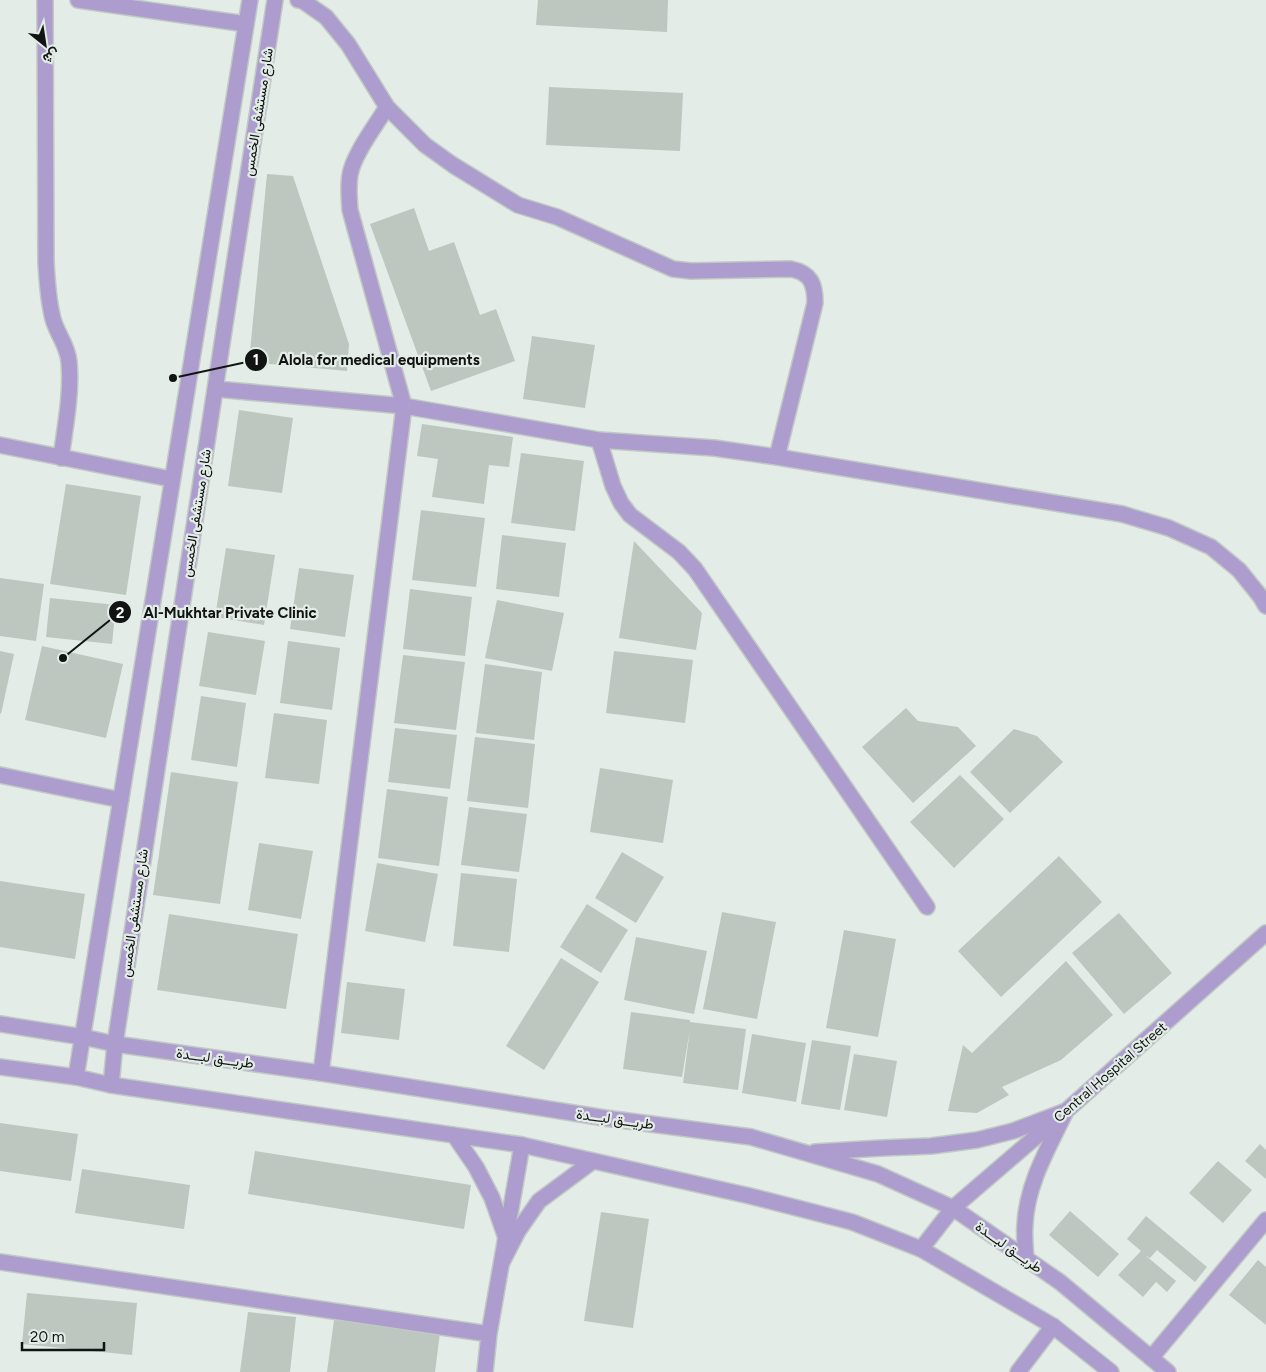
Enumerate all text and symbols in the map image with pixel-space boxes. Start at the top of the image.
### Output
north arrow [20,20,70,70]
text: ش [40,44,63,67]
street label: شارع مستشفى الخمس [240,47,279,178]
callout: Alola for medical equipments [244,345,490,375]
text: 1 [253,351,259,369]
text: Alola for medical equipments [278,351,480,369]
street label: شارع مستشفى الخمس [178,448,217,579]
callout: Al-Mukhtar Private Clinic [108,597,326,627]
text: 2 [116,604,125,622]
text: Al-Mukhtar Private Clinic [143,604,317,622]
street label: شارع مستشفى الخمس [117,848,154,979]
street label: Central Hospital Street [1050,1019,1170,1126]
street label: طريـــق لبـــدة [175,1045,255,1072]
street label: طريـــق لبـــدة [575,1106,655,1133]
street label: طريـــق لبـــدة [972,1218,1046,1277]
scale bar [22,1320,105,1352]
text: 20 m [30,1328,64,1346]

